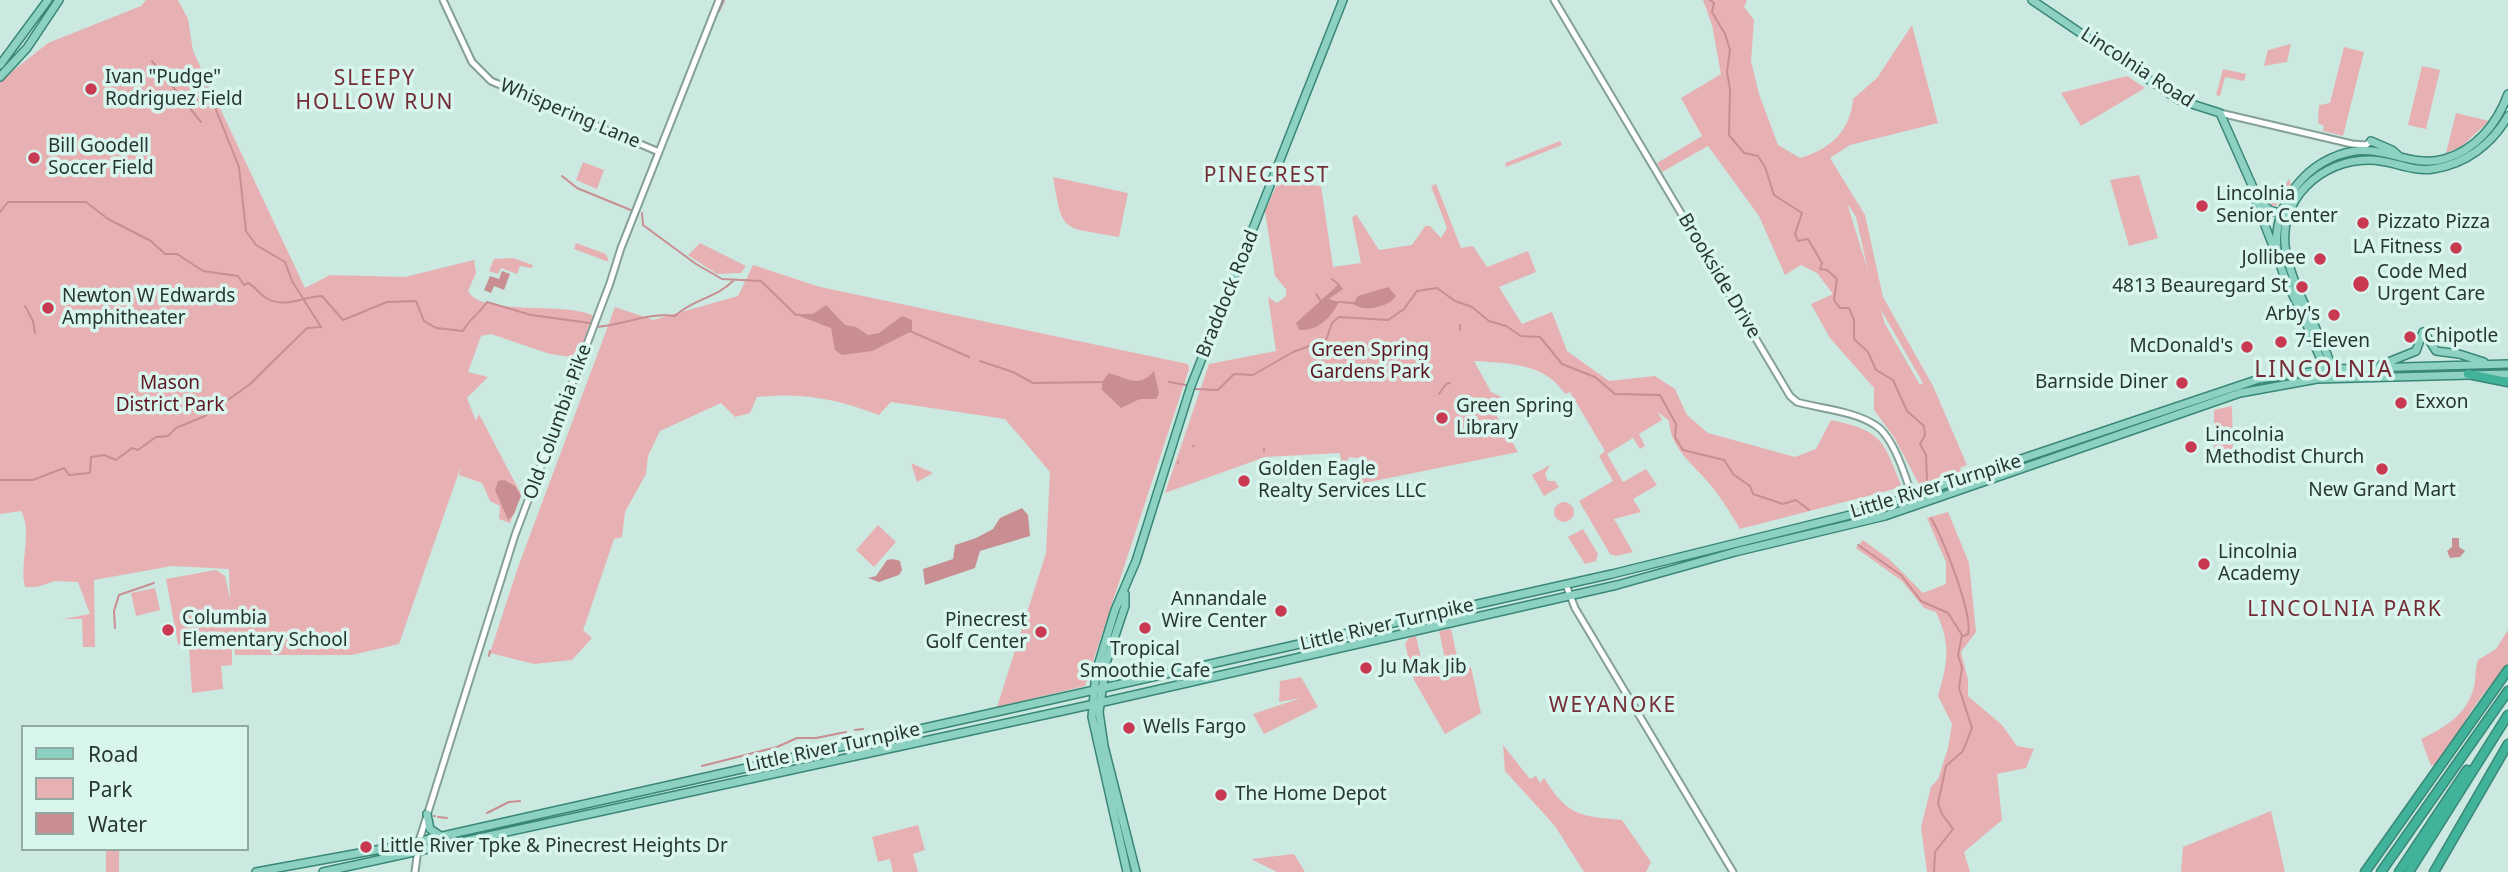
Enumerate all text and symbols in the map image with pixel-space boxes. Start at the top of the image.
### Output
street label: Lincolnia Road [2076,23,2198,113]
district label: SLEEPY HOLLOW RUN [297,66,453,116]
place label: Ivan "Pudge" Rodriguez Field [105,67,243,111]
street label: Whispering Lane [497,74,643,154]
marker: Ivan "Pudge" Rodriguez Field [83,81,99,97]
place label: Bill Goodell Soccer Field [48,136,154,180]
marker: Bill Goodell Soccer Field [26,150,42,166]
district label: PINECREST [1205,163,1329,189]
place label: Lincolnia Senior Center [2216,184,2338,228]
marker: Lincolnia Senior Center [2194,198,2210,214]
street label: Brookside Drive [1673,210,1765,342]
place label: Pizzato Pizza [2377,212,2490,234]
marker: Pizzato Pizza [2355,215,2371,231]
street label: Braddock Road [1192,227,1264,361]
place label: LA Fitness [2353,237,2442,259]
marker: LA Fitness [2448,240,2464,256]
place label: Jollibee [2241,248,2306,270]
marker: Jollibee [2312,251,2328,267]
place label: Code Med Urgent Care [2377,262,2485,306]
marker: Code Med Urgent Care [2351,274,2371,294]
place label: 4813 Beauregard St [2112,276,2288,298]
marker: 4813 Beauregard St [2294,279,2310,295]
place label: Newton W Edwards Amphitheater [62,286,235,330]
marker: Newton W Edwards Amphitheater [40,300,56,316]
place label: Arby's [2265,304,2320,326]
marker: Arby's [2326,307,2342,323]
place label: Chipotle [2424,326,2498,348]
marker: Chipotle [2402,329,2418,345]
place label: 7-Eleven [2295,331,2370,353]
marker: 7-Eleven [2273,334,2289,350]
place label: McDonald's [2129,336,2233,358]
marker: McDonald's [2239,339,2255,355]
park label: Green Spring Gardens Park [1310,340,1430,384]
street label: Old Columbia Pike [519,341,597,503]
district label: LINCOLNIA [2255,356,2393,384]
place label: Barnside Diner [2035,372,2168,394]
park label: Mason District Park [116,373,224,417]
marker: Barnside Diner [2174,375,2190,391]
place label: Exxon [2415,392,2469,414]
marker: Exxon [2393,395,2409,411]
place label: Green Spring Library [1456,396,1574,440]
marker: Green Spring Library [1434,410,1450,426]
place label: Lincolnia Methodist Church [2205,425,2364,469]
marker: Lincolnia Methodist Church [2183,439,2199,455]
street label: Little River Turnpike [1848,450,2024,524]
place label: Golden Eagle Realty Services LLC [1258,459,1427,503]
marker: New Grand Mart [2374,461,2390,477]
marker: Golden Eagle Realty Services LLC [1236,473,1252,489]
place label: New Grand Mart [2308,480,2456,502]
place label: Lincolnia Academy [2218,542,2300,586]
marker: Lincolnia Academy [2196,556,2212,572]
place label: Annandale Wire Center [1161,589,1267,633]
street label: Little River Turnpike [1298,594,1476,656]
district label: LINCOLNIA PARK [2249,597,2441,623]
marker: Annandale Wire Center [1273,603,1289,619]
place label: Columbia Elementary School [182,608,348,652]
place label: Pinecrest Golf Center [925,610,1027,654]
marker: Tropical Smoothie Cafe [1137,620,1153,636]
marker: Columbia Elementary School [160,622,176,638]
marker: Pinecrest Golf Center [1033,624,1049,640]
place label: Tropical Smoothie Cafe [1080,639,1210,683]
place label: Ju Mak Jib [1380,657,1467,679]
marker: Ju Mak Jib [1358,660,1374,676]
district label: WEYANOKE [1550,693,1676,719]
place label: Wells Fargo [1143,717,1246,739]
street label: Little River Turnpike [744,718,922,778]
marker: Wells Fargo [1121,720,1137,736]
legend [21,725,248,851]
text: Road [88,740,138,768]
text: Park [88,775,132,803]
place label: The Home Depot [1235,784,1387,806]
marker: The Home Depot [1213,787,1229,803]
text: Water [88,810,147,838]
place label: Little River Tpke & Pinecrest Heights Dr [380,836,728,858]
marker: Little River Tpke & Pinecrest Heights Dr [358,839,374,855]

